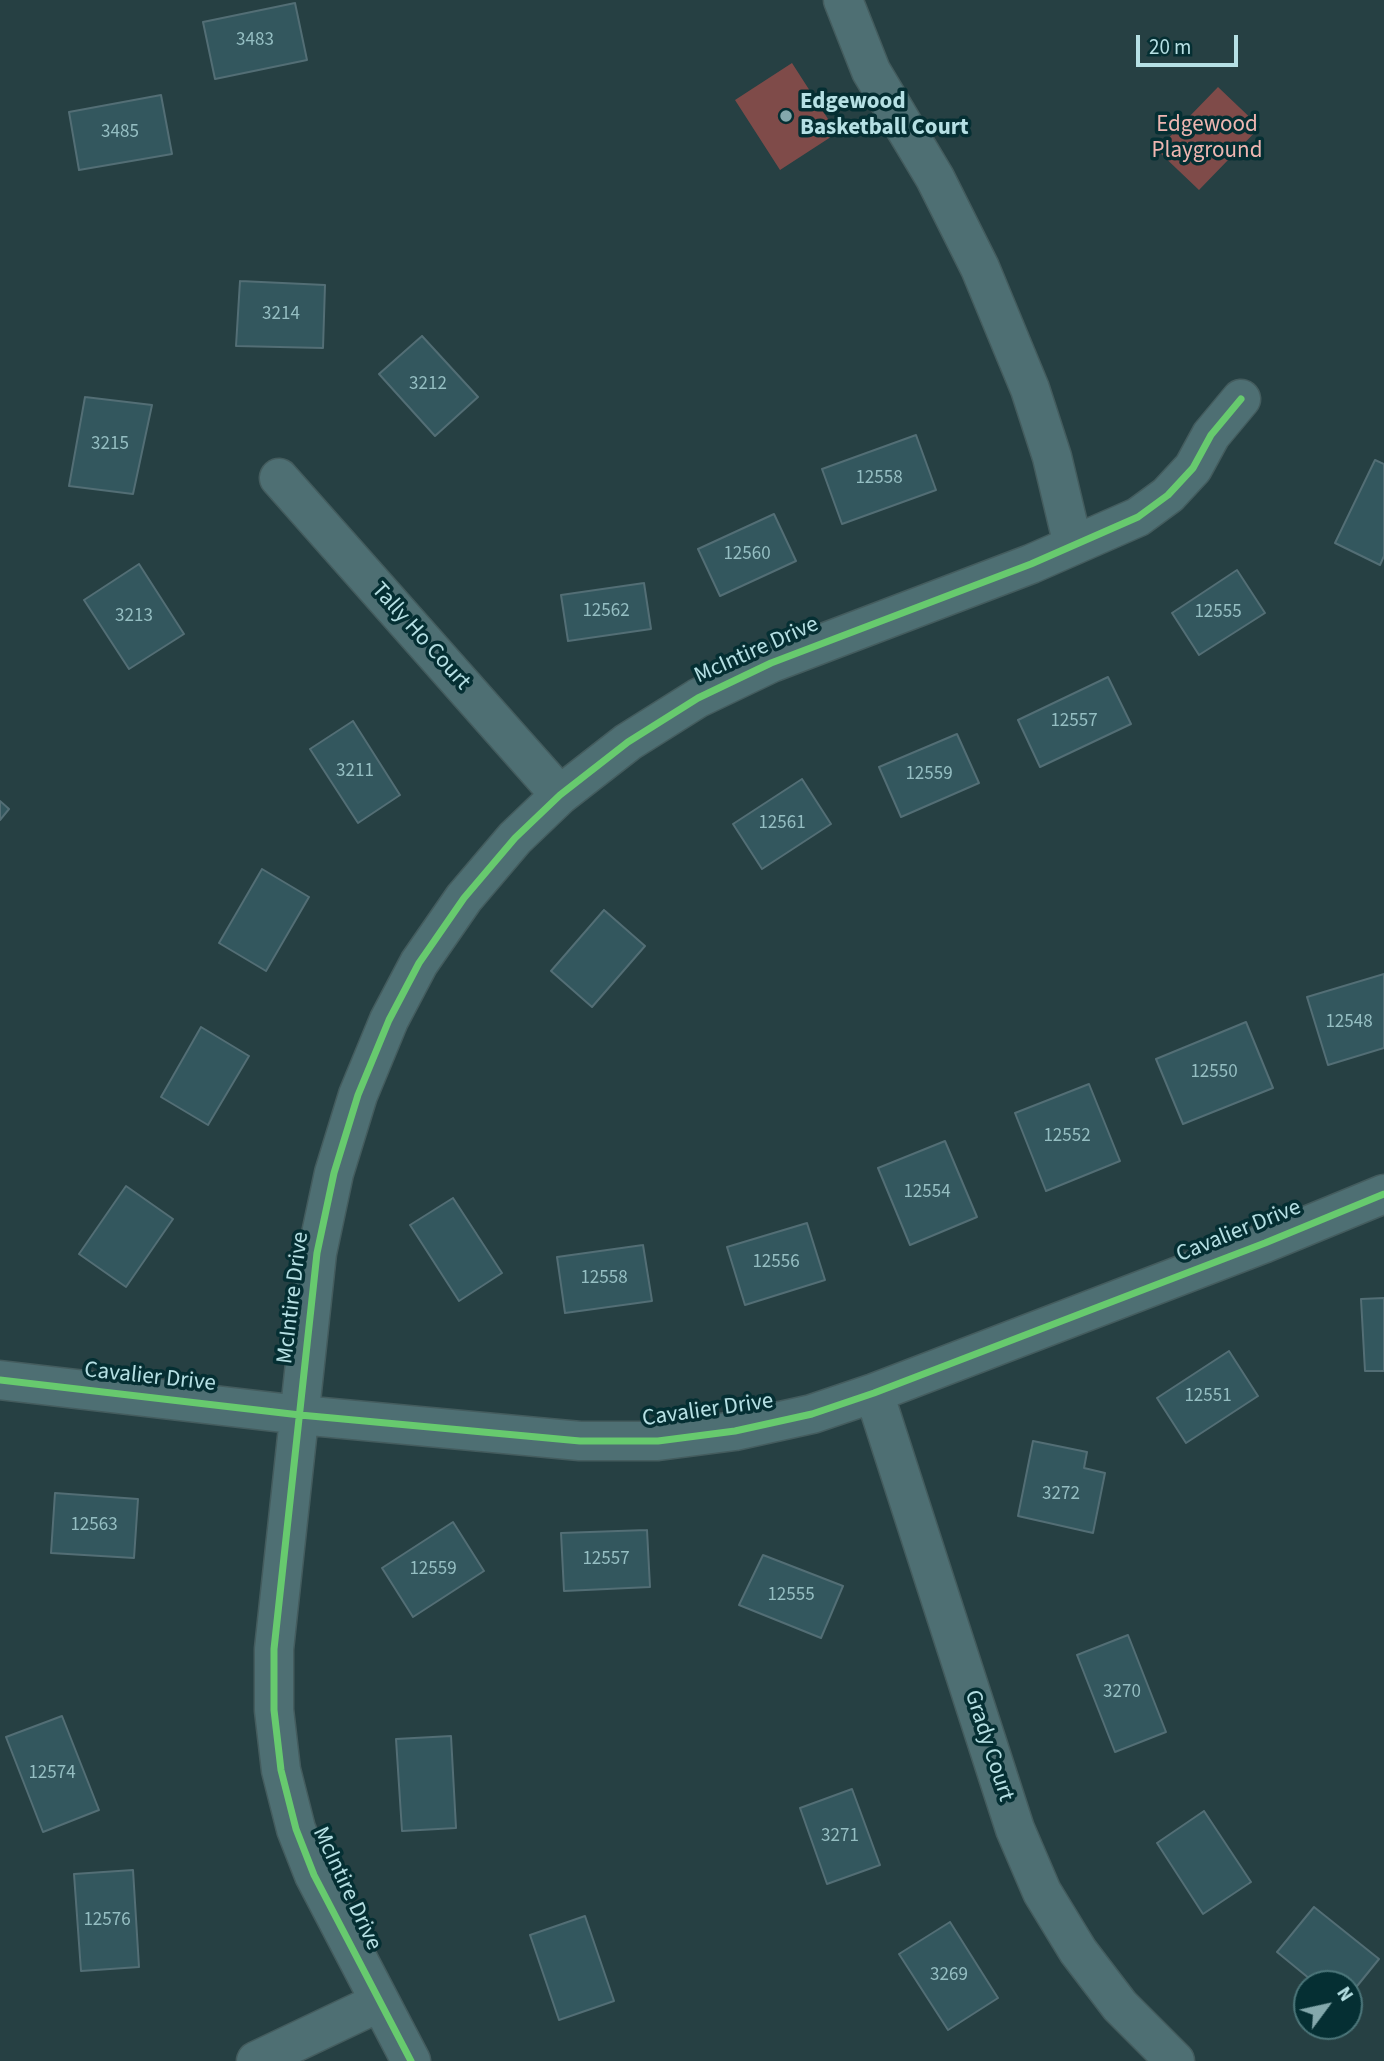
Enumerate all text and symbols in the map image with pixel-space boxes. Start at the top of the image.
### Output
scale bar [1139,21,1240,65]
house number: 3483 [236,30,274,52]
text: 20 m [1149,32,1191,62]
place label: Edgewood Basketball Court [800,89,969,143]
marker: Edgewood Basketball Court [778,108,794,124]
park label: Edgewood Playground [1152,112,1262,166]
house number: 3485 [101,122,139,144]
house number: 3214 [262,304,300,326]
house number: 3212 [409,374,447,396]
house number: 3215 [91,434,129,456]
house number: 12558 [855,468,903,490]
house number: 12560 [723,544,771,566]
street label: Tally Ho Court [364,578,476,696]
house number: 12562 [582,601,630,623]
house number: 12555 [1194,602,1242,624]
house number: 3213 [115,606,153,628]
street label: McIntire Drive [691,611,823,691]
house number: 12557 [1050,711,1098,733]
house number: 3211 [336,761,374,783]
house number: 12559 [905,764,953,786]
house number: 12561 [758,813,806,835]
house number: 12548 [1325,1012,1373,1034]
house number: 12550 [1190,1062,1238,1084]
house number: 12552 [1043,1126,1091,1148]
house number: 12554 [903,1182,951,1204]
street label: Cavalier Drive [1173,1194,1305,1270]
street label: McIntire Drive [272,1230,316,1366]
house number: 12556 [752,1252,800,1274]
house number: 12558 [580,1268,628,1290]
street label: Cavalier Drive [83,1357,217,1399]
house number: 12551 [1184,1386,1232,1408]
street label: Cavalier Drive [641,1388,775,1434]
house number: 3272 [1042,1484,1080,1506]
house number: 12563 [70,1515,118,1537]
house number: 12557 [582,1549,630,1571]
house number: 12559 [409,1559,457,1581]
house number: 12555 [767,1585,815,1607]
house number: 3270 [1103,1682,1141,1704]
street label: Grady Court [957,1687,1019,1805]
house number: 12574 [28,1763,76,1785]
street label: McIntire Drive [305,1823,387,1955]
house number: 3271 [821,1826,859,1848]
house number: 12576 [83,1910,131,1932]
house number: 3269 [930,1965,968,1987]
north arrow [1293,1970,1363,2040]
text: N [1330,1982,1359,2007]

